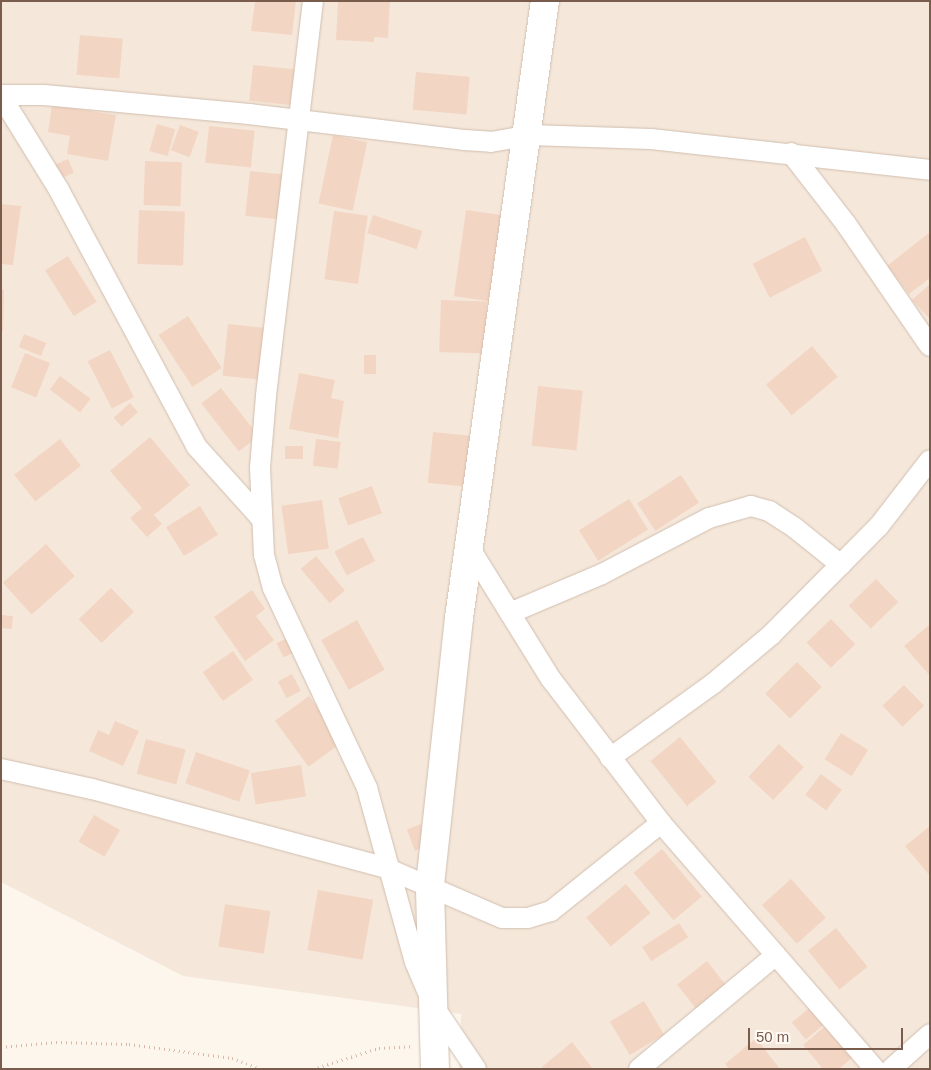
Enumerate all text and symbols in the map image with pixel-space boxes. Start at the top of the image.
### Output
scale bar [751,1018,906,1050]
text: 50 m [756,1028,789,1045]

